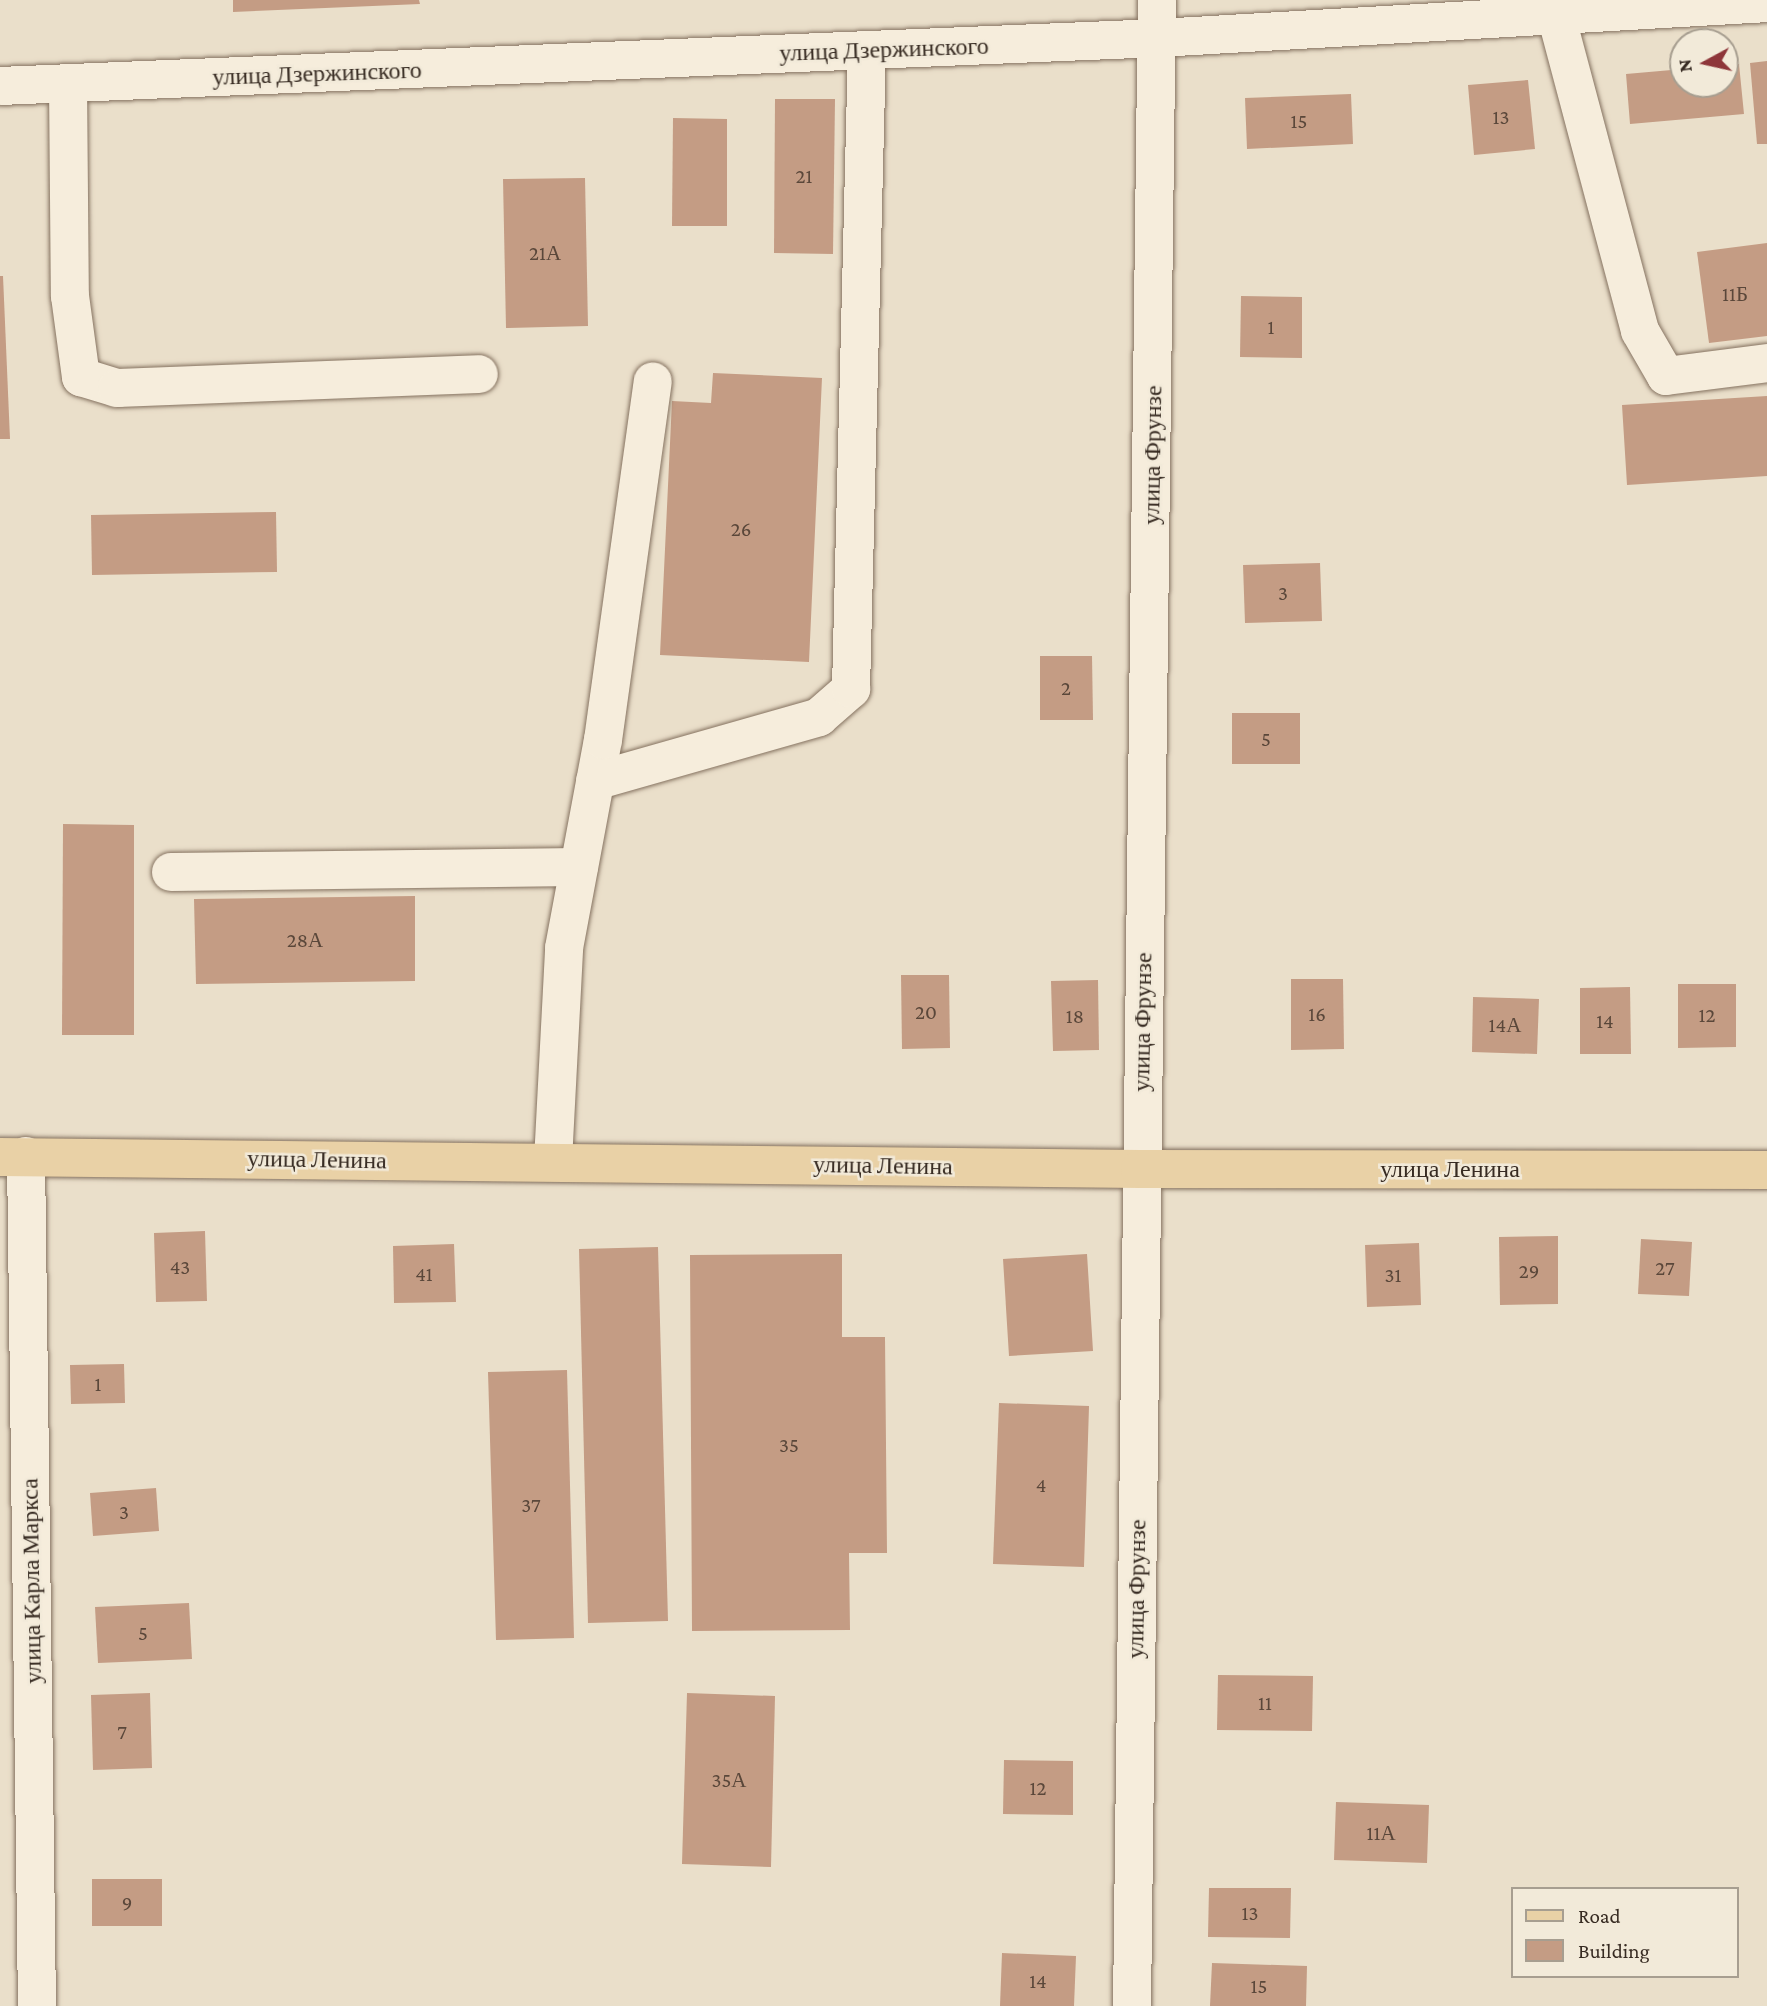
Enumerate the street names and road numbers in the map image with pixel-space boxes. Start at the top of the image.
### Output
street label: улица Дзержинского [779,31,989,67]
street label: улица Дзержинского [212,55,422,91]
street label: улица Фрунзе [1136,385,1168,525]
street label: улица Фрунзе [1126,952,1158,1092]
street label: улица Ленина [247,1143,387,1175]
street label: улица Ленина [813,1149,953,1181]
street label: улица Ленина [1380,1155,1520,1183]
street label: улица Карла Маркса [15,1478,47,1684]
street label: улица Фрунзе [1120,1519,1152,1659]

